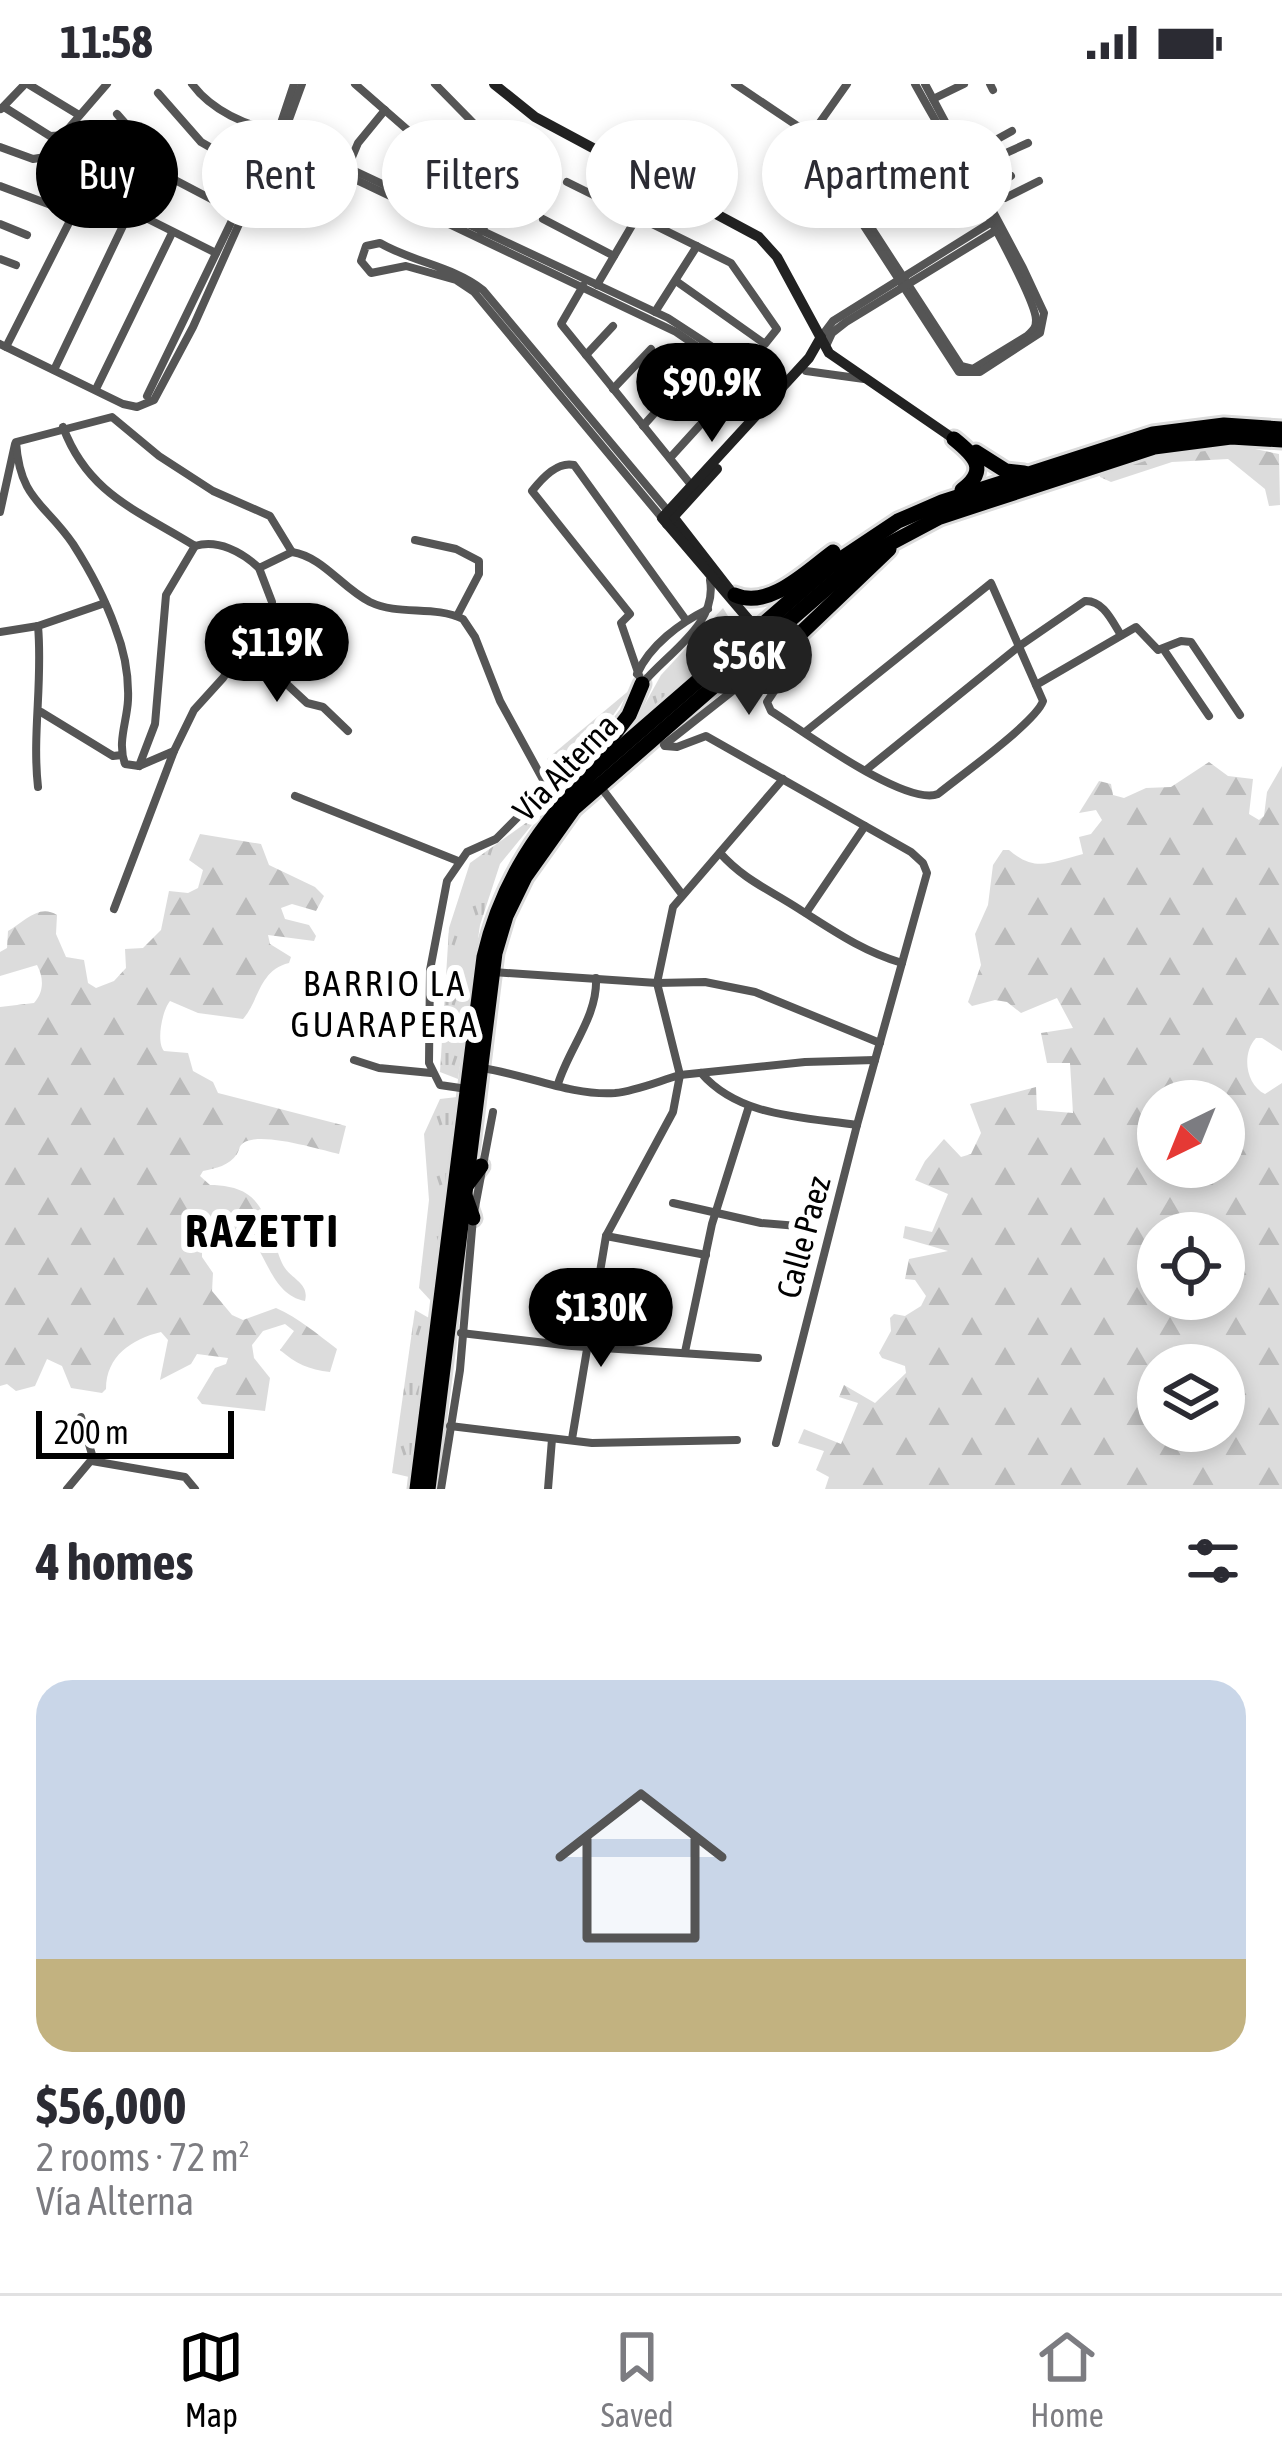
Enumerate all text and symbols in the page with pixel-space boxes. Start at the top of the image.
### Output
text: 11:58 [60,16,153,68]
chip: Buy [36,120,178,228]
chip: Rent [202,120,358,228]
chip: Filters [382,120,562,228]
chip: New [586,120,738,228]
chip: Apartment [762,120,1012,228]
pin: $90.9K [614,343,810,445]
text: $90.9K [663,360,761,404]
pin: $119K [193,603,361,705]
pin: $56K [678,616,820,718]
text: $119K [232,620,322,664]
text: $56K [713,633,785,677]
street label: Vía Alterna [505,706,625,828]
district label: BARRIO LA GUARAPERA [290,962,480,1045]
north arrow [1137,1080,1245,1188]
map controls [1137,1080,1245,1452]
street label: Calle Paez [769,1172,838,1302]
district label: RAZETTI [185,1205,341,1257]
button: locate [1137,1212,1245,1320]
pin: $130K [517,1268,685,1370]
text: $130K [556,1285,646,1329]
button: layers [1137,1344,1245,1452]
scale bar [36,1405,234,1458]
text: 200 m [54,1413,129,1451]
icon: filters [1180,1528,1246,1594]
text: 4 homes [36,1532,194,1591]
icon: home [533,1758,749,1974]
text: $56,000 [36,2076,186,2135]
text: 2 rooms · 72 m² [36,2135,250,2179]
text: Vía Alterna [36,2179,194,2223]
tab: Map [178,2324,244,2434]
tab: Saved [601,2324,674,2434]
tab: Home [1030,2324,1104,2434]

